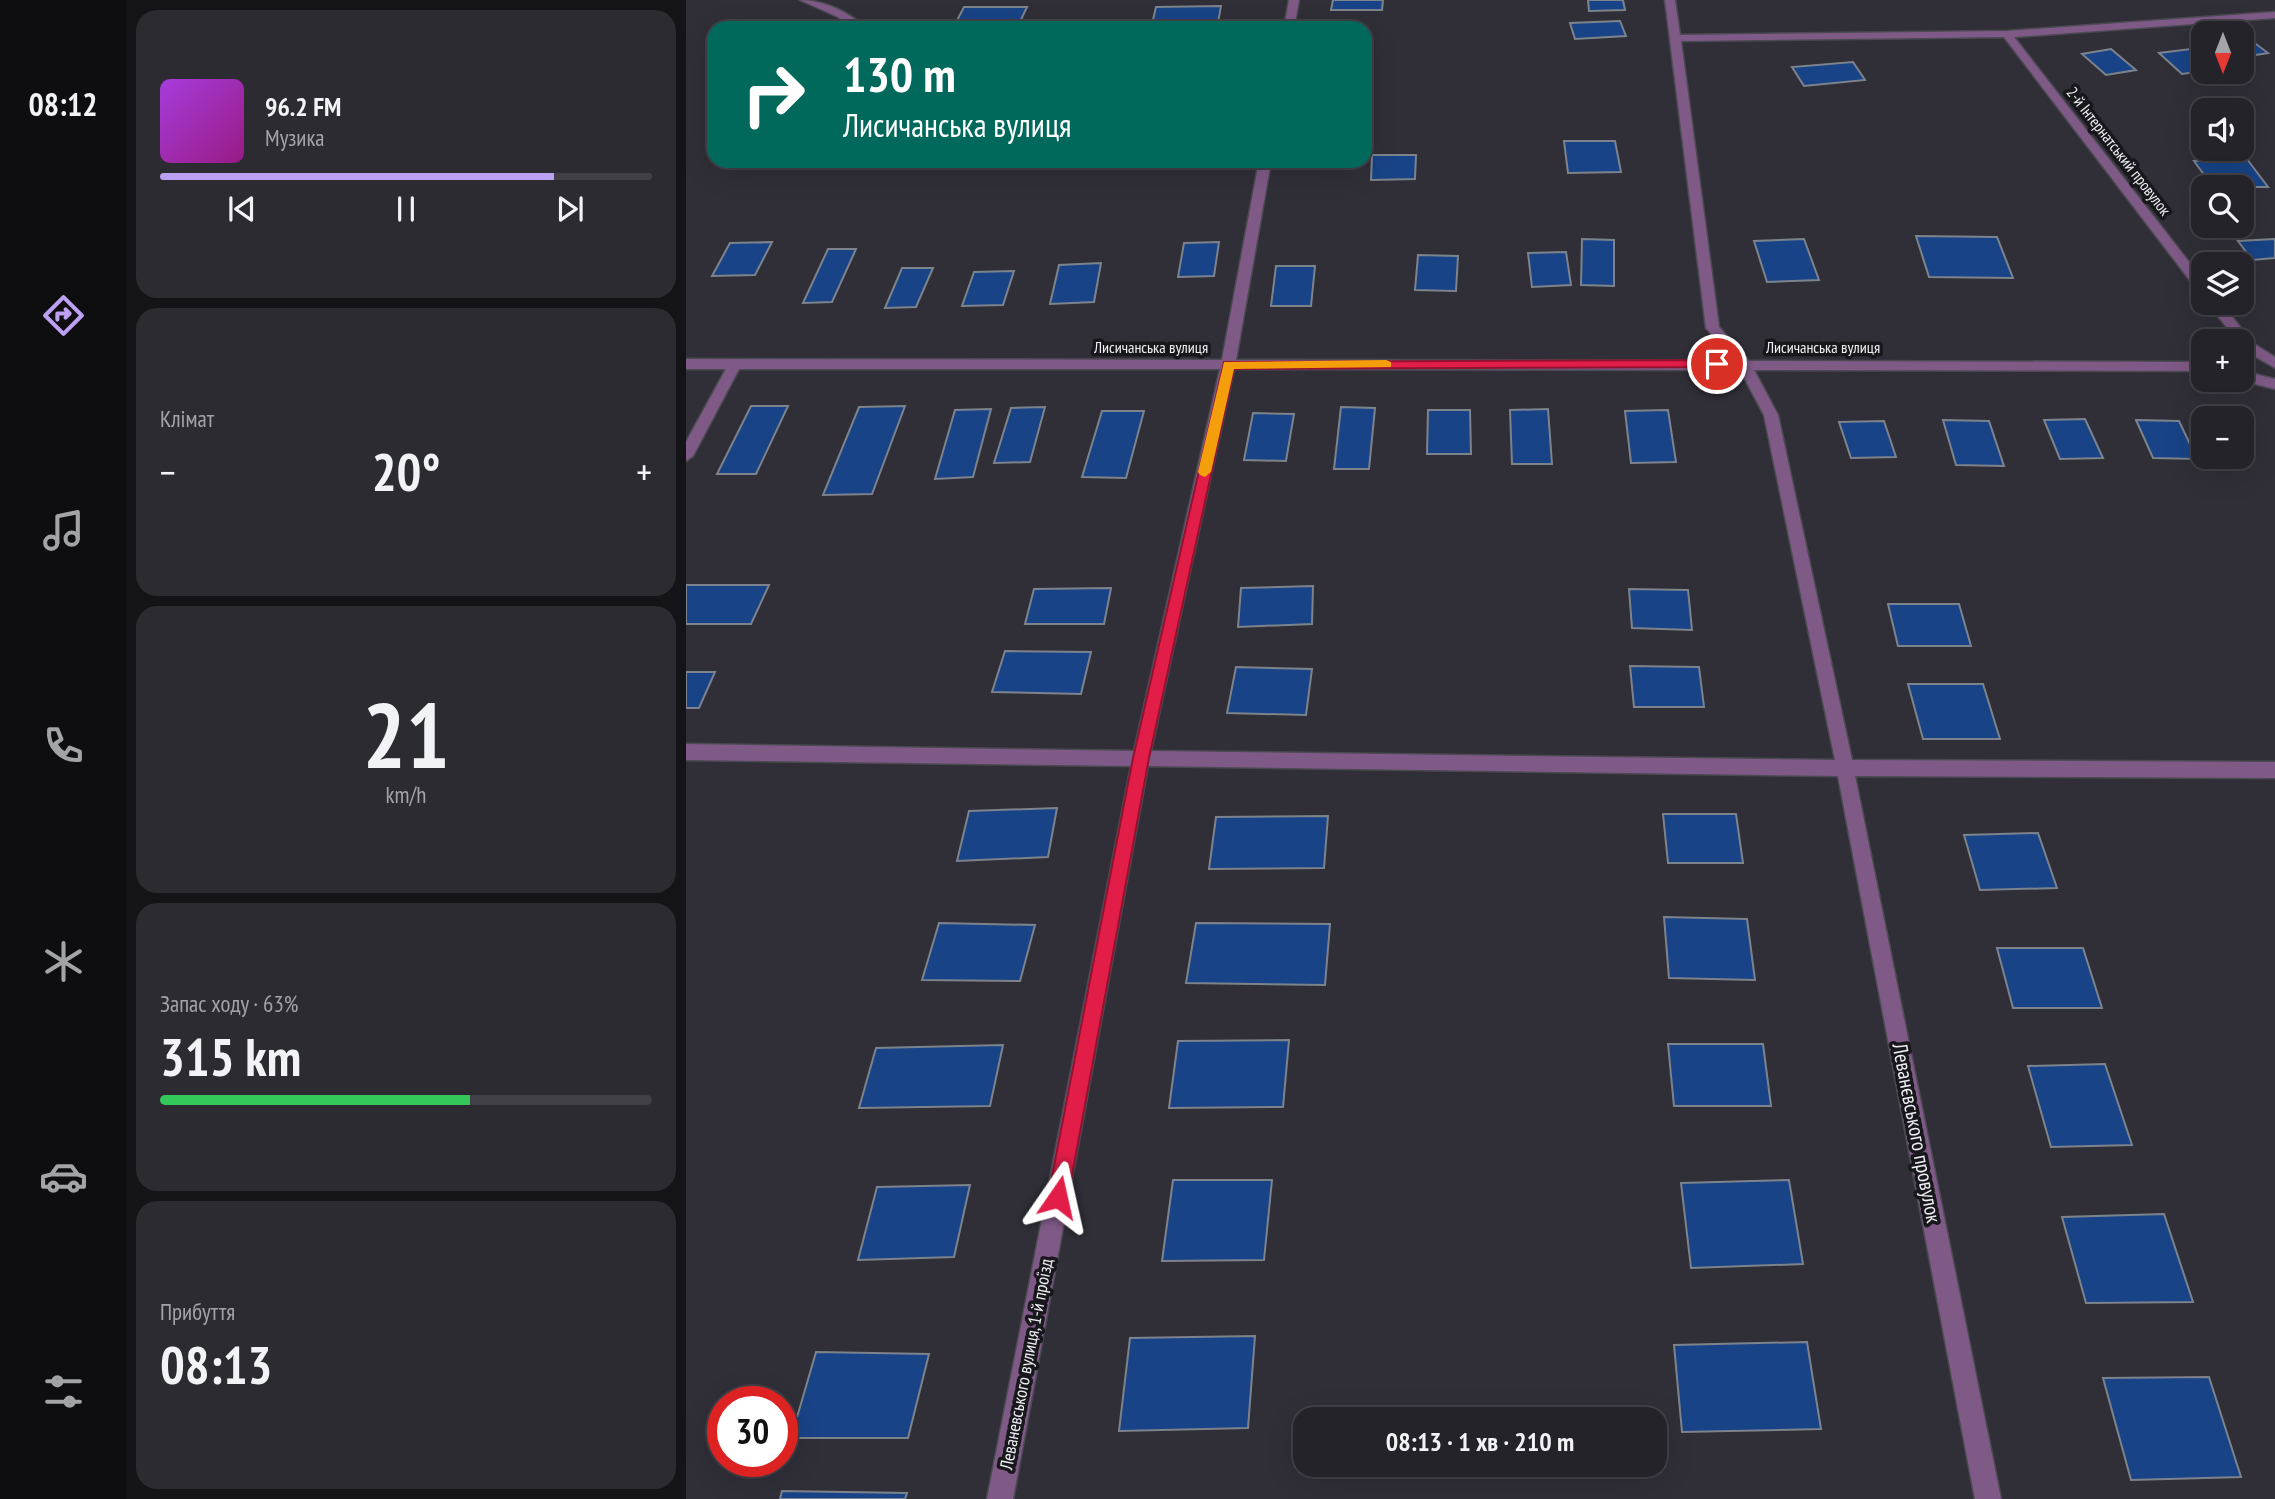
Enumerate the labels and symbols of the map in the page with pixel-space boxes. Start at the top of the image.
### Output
north arrow [2191,21,2254,84]
street label: 2-й Інтернатський провулок [2063,83,2176,220]
pin [1687,334,1747,394]
street label: Лисичанська вулиця [1093,337,1208,357]
street label: Лисичанська вулиця [1765,337,1880,357]
street label: Леванєвського провулок [1886,1040,1948,1225]
position arrow [1021,1160,1095,1234]
street label: Леваневського вулиця, 1-й проїзд [994,1256,1058,1473]
speed limit sign: 30 [707,1386,798,1477]

